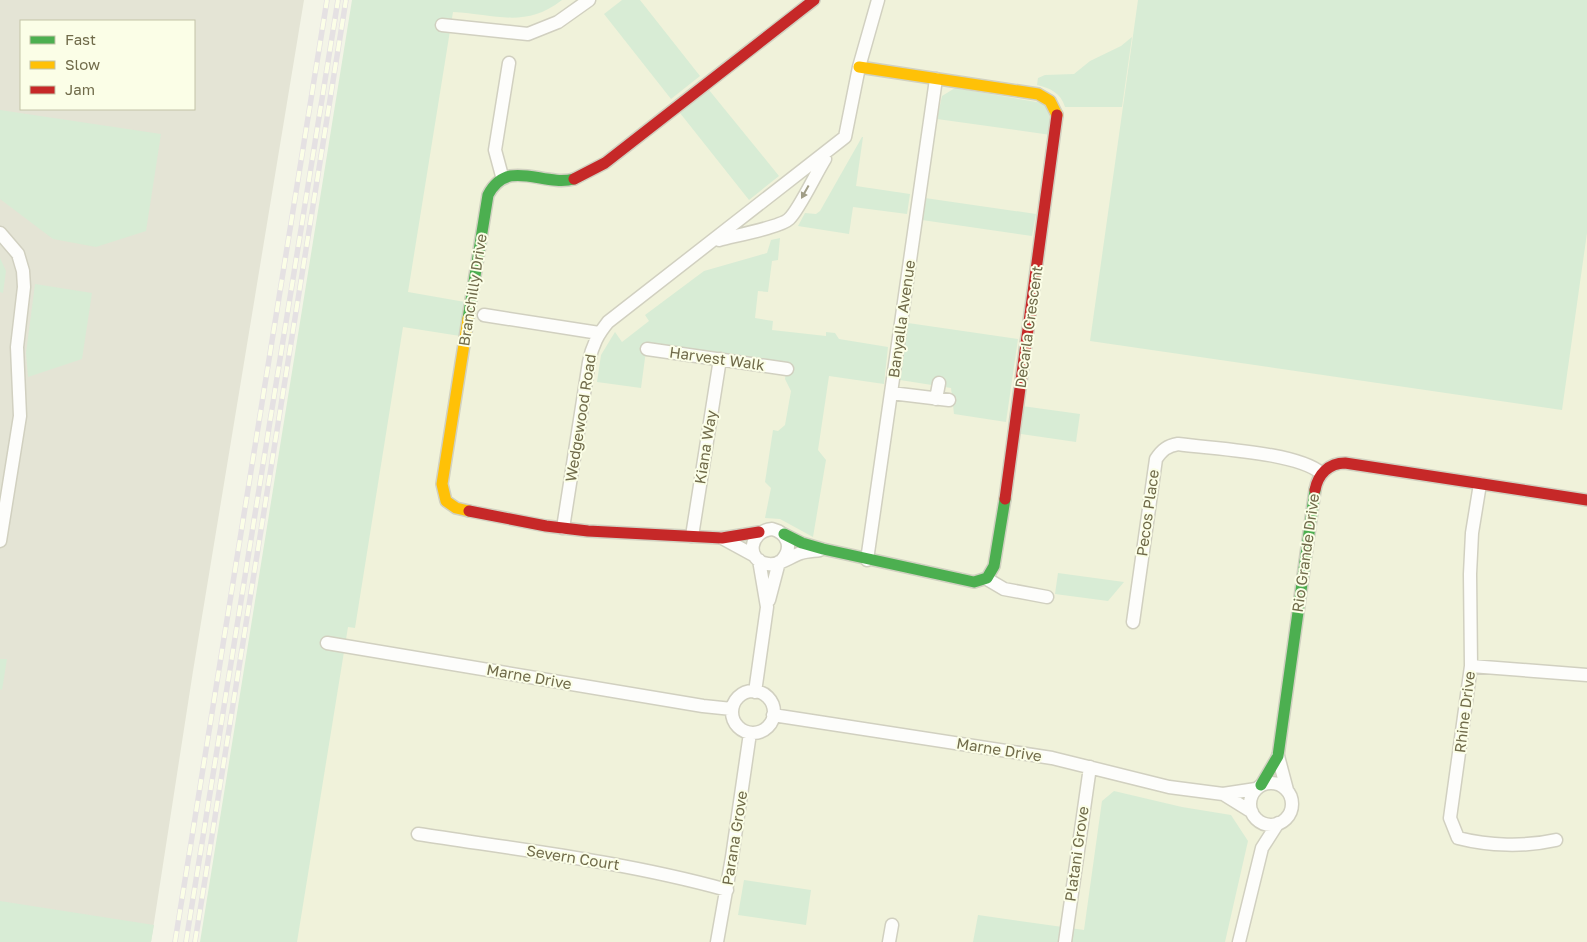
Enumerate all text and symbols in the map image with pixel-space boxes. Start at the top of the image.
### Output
legend [20,20,195,110]
text: Fast [65,30,96,48]
text: Slow [65,55,100,73]
text: Jam [65,80,95,98]
one-way arrow [801,185,810,199]
street label: Branchilly Drive [454,232,490,347]
street label: Banyalla Avenue [884,259,918,379]
street label: Decarla Crescent [1011,265,1045,389]
street label: Harvest Walk [668,342,767,374]
street label: Wedgewood Road [561,353,599,483]
street label: Kiana Way [690,408,720,485]
street label: Pecos Place [1132,468,1162,557]
street label: Rio Grande Drive [1288,492,1322,613]
street label: Marne Drive [485,660,573,692]
street label: Rhine Drive [1450,670,1478,754]
street label: Marne Drive [955,733,1043,765]
street label: Parana Grove [718,789,750,886]
street label: Platani Grove [1060,805,1092,903]
street label: Severn Court [525,841,621,873]

